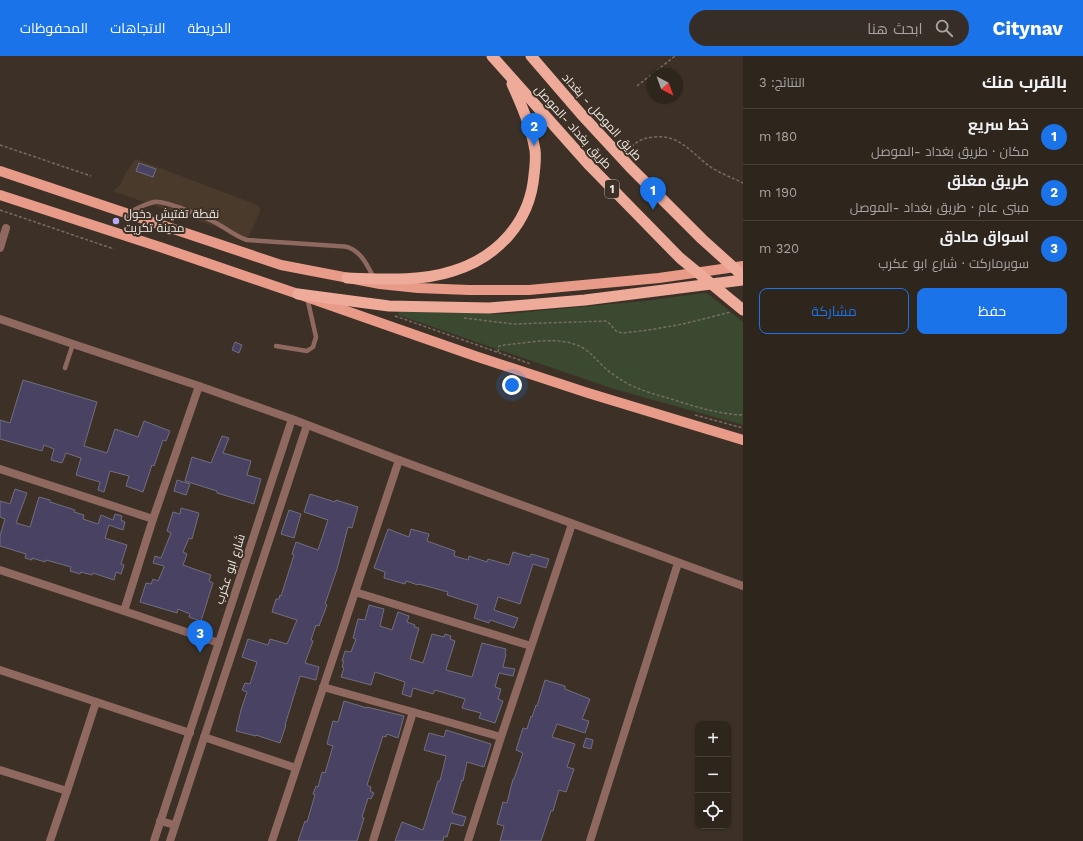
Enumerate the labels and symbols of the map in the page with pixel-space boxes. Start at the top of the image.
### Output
north arrow [647,68,683,104]
street label: طريق الموصل - بغداد [559,71,645,163]
street label: طريق بغداد -الموصل [532,82,614,172]
pin: 2 [521,113,547,146]
pin: 1 [640,177,666,210]
road number: 1 [605,180,619,198]
place label: نقطة تفتيش دخول مدينة تكريت [124,207,219,235]
marker: نقطة تفتيش دخول مدينة تكريت [111,216,121,226]
your location [502,375,522,395]
street label: شارع ابو عكرب [212,532,249,606]
pin: 3 [187,620,213,653]

